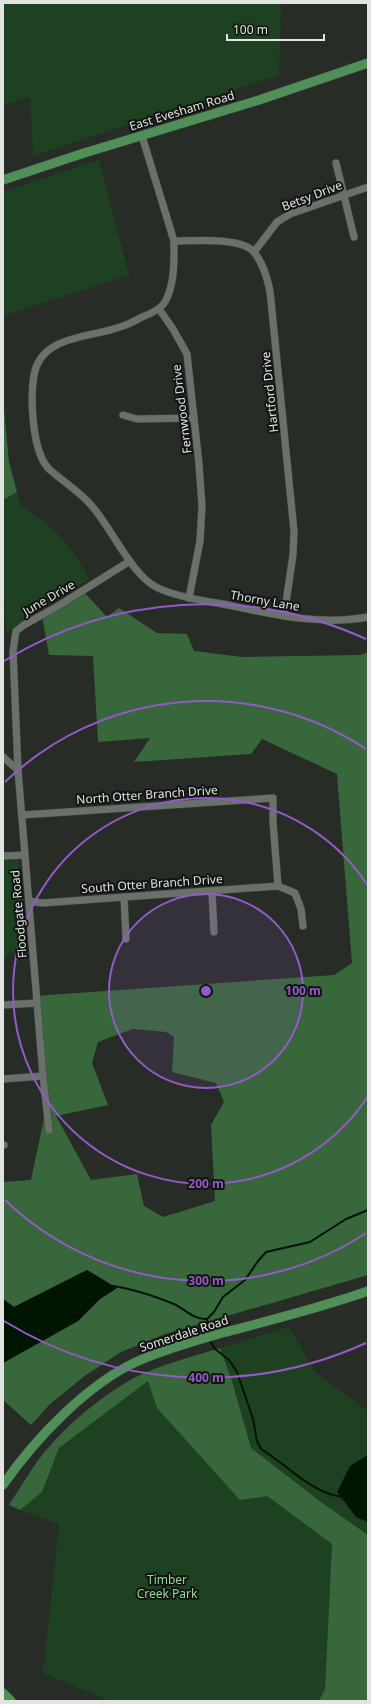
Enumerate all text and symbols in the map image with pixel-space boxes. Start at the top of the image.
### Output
scale bar [227,16,324,42]
text: 100 m [233,21,268,38]
street label: East Evesham Road [127,86,237,135]
street label: Betsy Drive [279,176,345,215]
street label: Hartford Drive [257,351,282,433]
street label: Fernwood Drive [168,363,195,455]
street label: June Drive [19,576,78,620]
street label: Thorny Lane [229,586,301,615]
street label: North Otter Branch Drive [76,781,218,808]
street label: Floodgate Road [6,869,31,959]
street label: South Otter Branch Drive [81,870,223,897]
text: 100 m [285,982,321,999]
centre of rings [199,984,213,998]
text: 200 m [188,1175,224,1192]
text: 300 m [188,1272,224,1289]
street label: Somerdale Road [137,1311,230,1356]
text: 400 m [188,1369,224,1386]
park label: Timber Creek Park [137,1571,198,1602]

